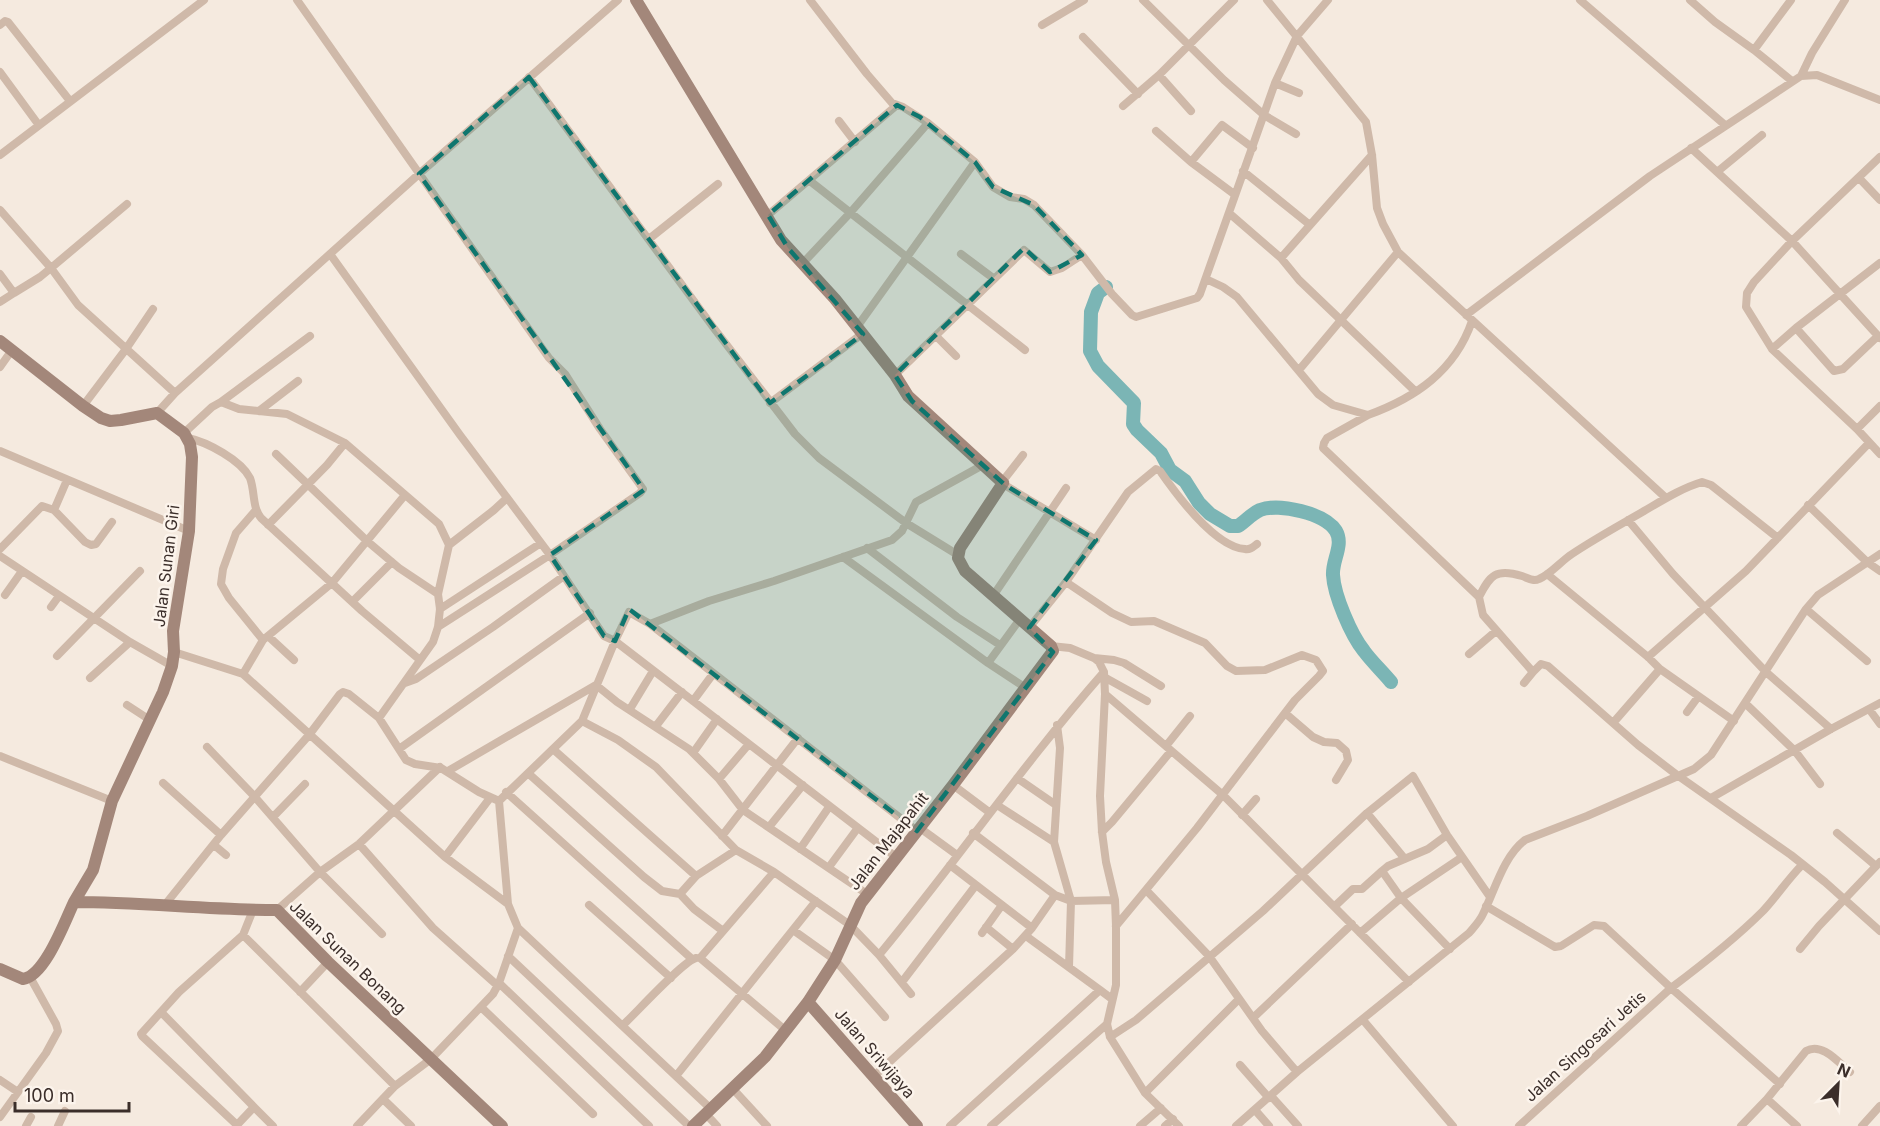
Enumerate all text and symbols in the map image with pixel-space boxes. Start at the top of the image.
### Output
street label: Jalan Sunan Giri [149,504,183,628]
street label: Jalan Majapahit [844,788,932,894]
street label: Jalan Sunan Bonang [285,896,411,1018]
street label: Jalan Singosari Jetis [1520,986,1650,1106]
street label: Jalan Sriwijaya [830,1004,920,1102]
north arrow [1808,1054,1868,1114]
text: N [1834,1059,1854,1082]
scale bar [15,1075,129,1113]
text: 100 m [24,1085,75,1106]

